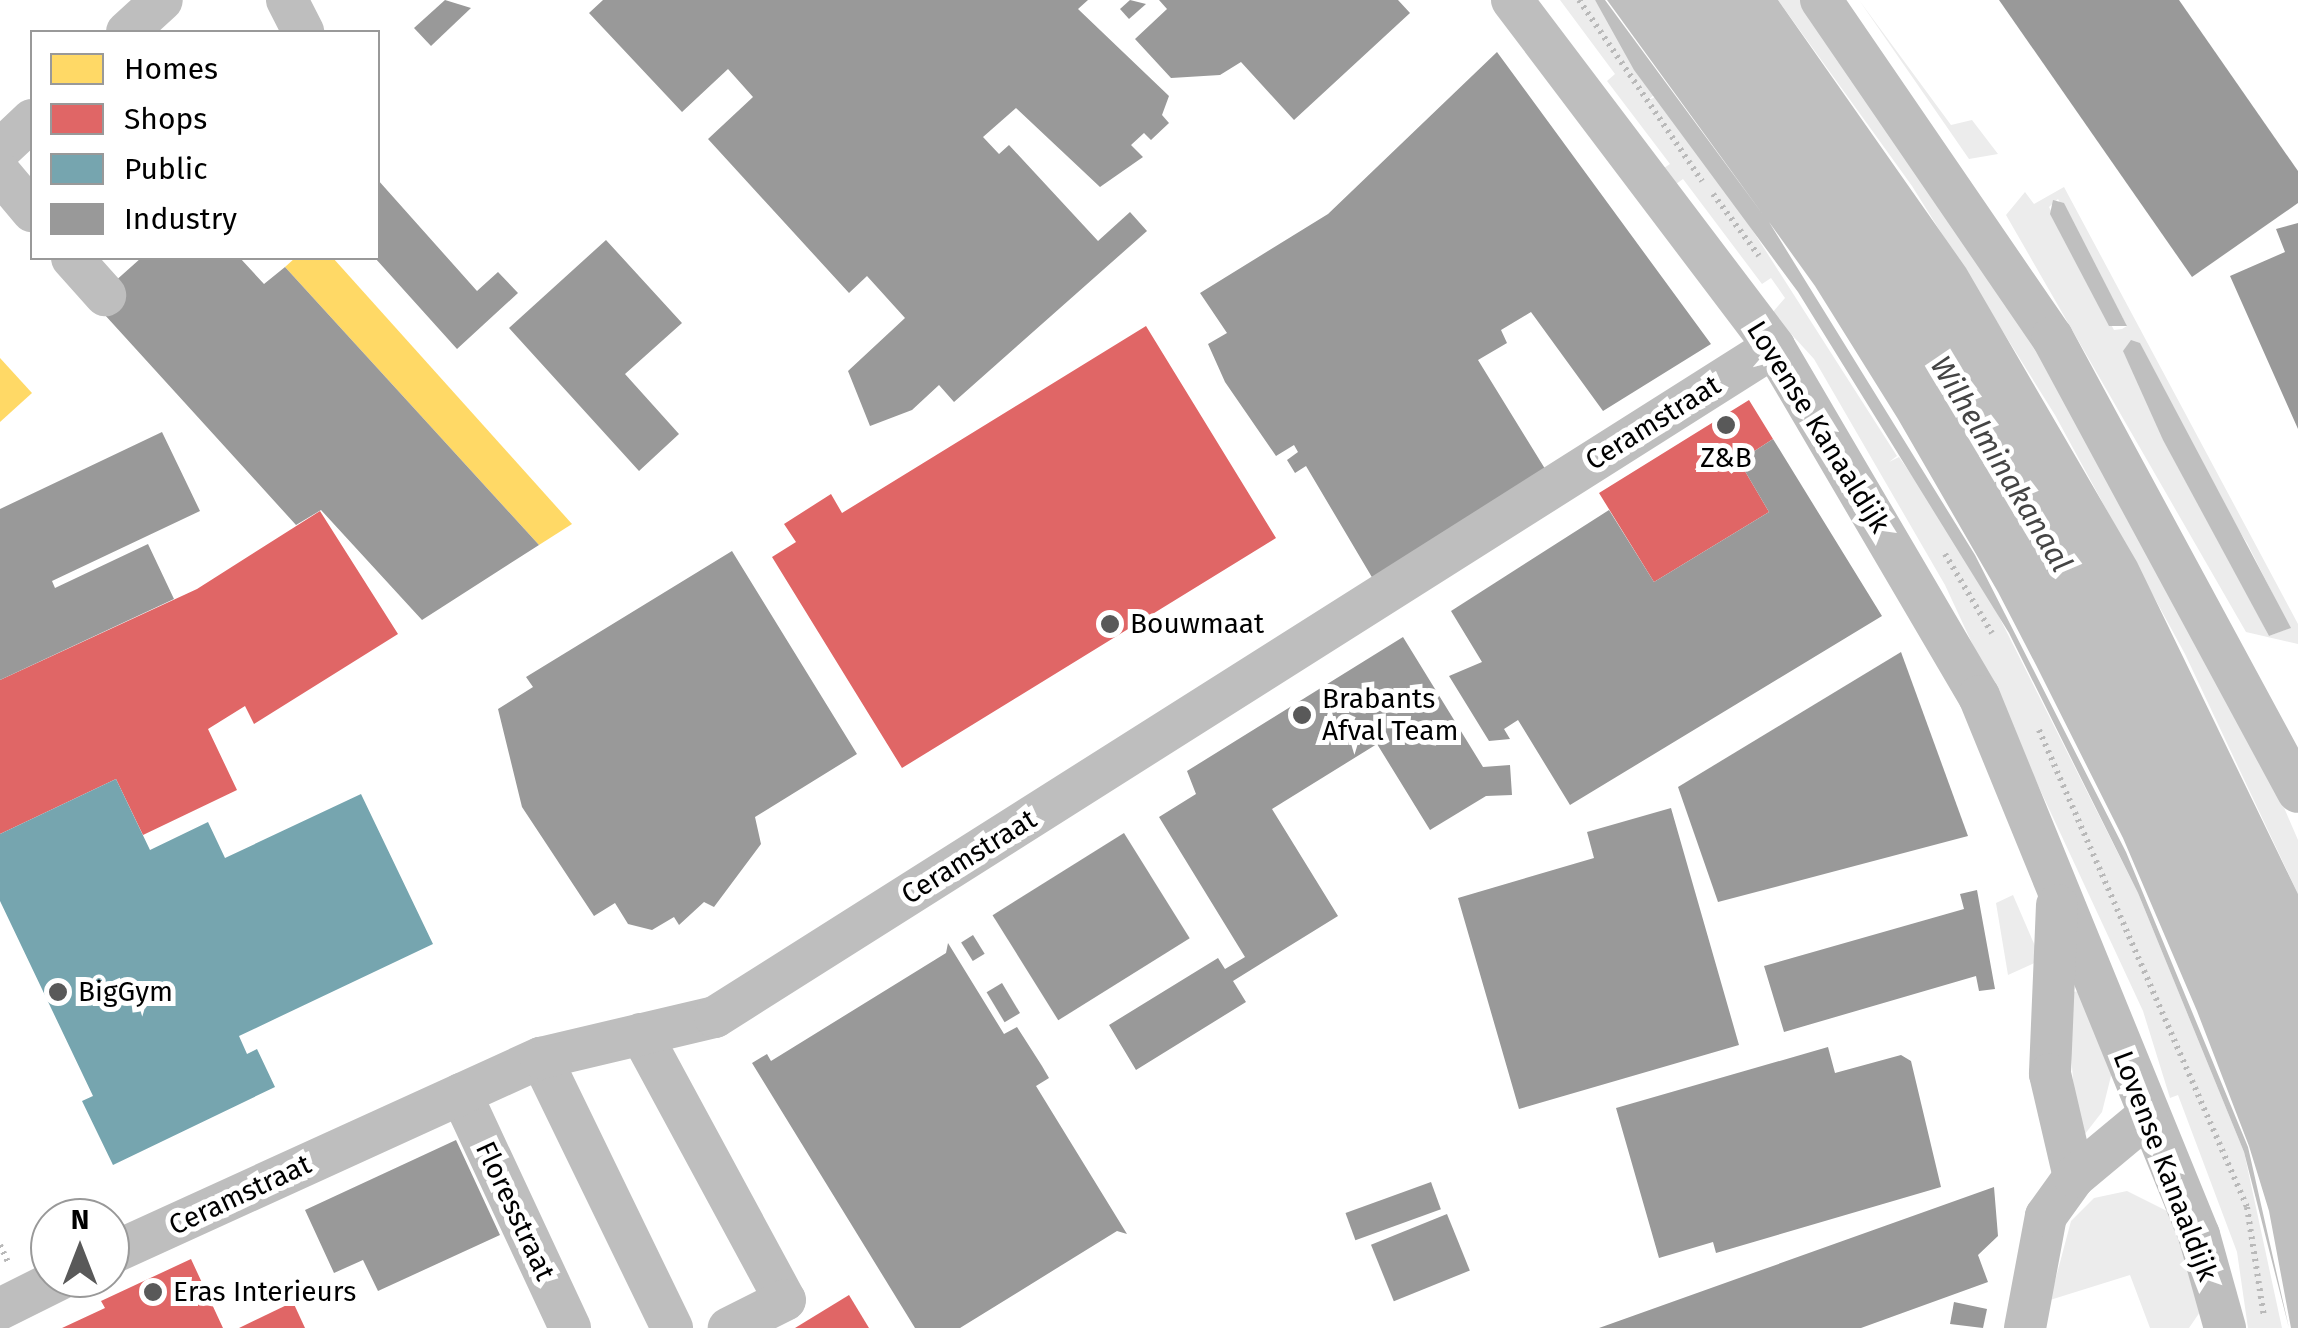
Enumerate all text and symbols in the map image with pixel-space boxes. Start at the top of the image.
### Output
legend [30,30,380,260]
text: Homes [124,51,218,87]
text: Shops [124,101,207,137]
text: Public [124,151,208,187]
text: Industry [124,201,237,237]
street label: Lovense Kanaaldijk [1739,315,1897,539]
water label: Wilhelminakanaal [1922,350,2080,578]
street label: Ceramstraat [1579,368,1727,478]
marker: Z&B [1715,414,1737,436]
place label: Z&B [1700,441,1752,475]
place label: Bouwmaat [1130,607,1264,641]
marker: Bouwmaat [1099,613,1121,635]
place label: Brabants Afval Team [1322,682,1458,748]
marker: Brabants Afval Team [1291,704,1313,726]
street label: Ceramstraat [895,802,1043,912]
place label: BigGym [78,975,173,1009]
marker: BigGym [47,981,69,1003]
street label: Lovense Kanaaldijk [2106,1046,2224,1286]
street label: Floresstraat [468,1136,562,1286]
street label: Ceramstraat [164,1147,316,1243]
north arrow [30,1198,130,1298]
text: N [71,1203,89,1236]
place label: Eras Interieurs [173,1275,356,1309]
marker: Eras Interieurs [142,1281,164,1303]

